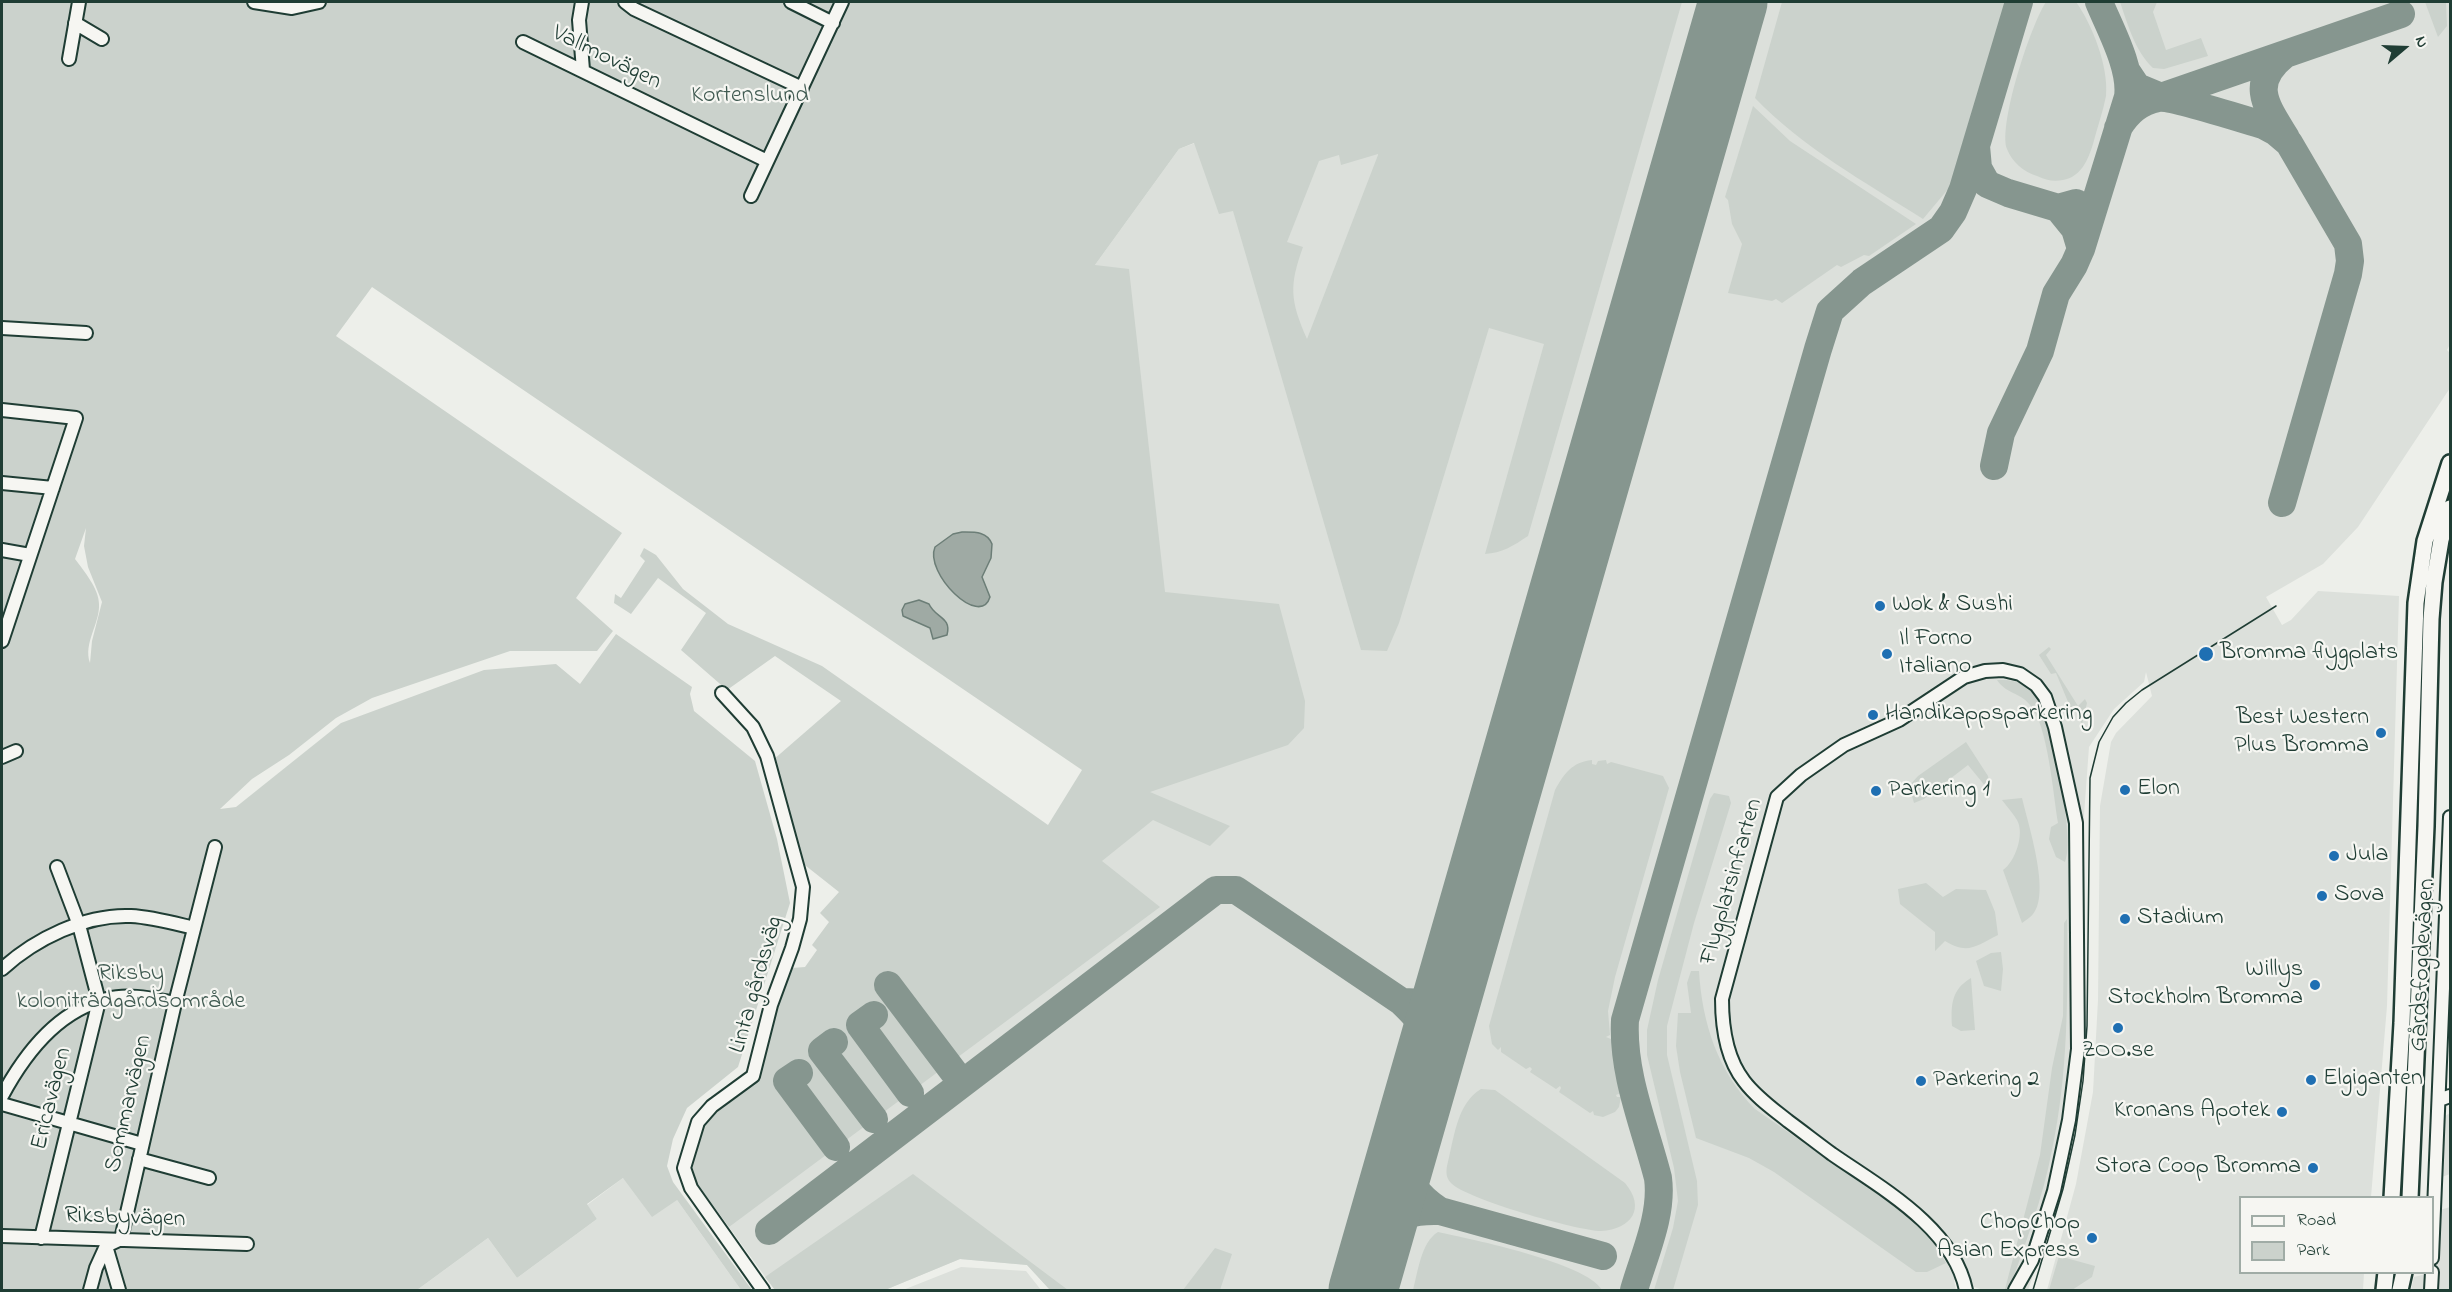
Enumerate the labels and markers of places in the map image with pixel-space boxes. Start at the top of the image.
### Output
place label: Wok & Sushi [1892,592,2013,620]
marker: Wok & Sushi [1873,599,1887,613]
place label: Il Forno Italiano [1899,626,1972,682]
place label: Bromma flygplats [2220,640,2398,668]
marker: Bromma flygplats [2197,645,2215,663]
marker: Il Forno Italiano [1880,647,1894,661]
place label: Handikappsparkering [1885,701,2092,729]
place label: Best Western Plus Bromma [2234,705,2369,761]
marker: Handikappsparkering [1866,708,1880,722]
marker: Best Western Plus Bromma [2374,726,2388,740]
place label: Elon [2137,776,2180,804]
place label: Parkering 1 [1888,777,1990,805]
marker: Elon [2118,783,2132,797]
marker: Parkering 1 [1869,784,1883,798]
place label: Jula [2346,842,2388,870]
marker: Jula [2327,849,2341,863]
place label: Sova [2334,882,2384,910]
marker: Sova [2315,889,2329,903]
place label: Stadium [2137,905,2224,933]
marker: Stadium [2118,912,2132,926]
place label: Willys Stockholm Bromma [2108,957,2303,1013]
marker: Willys Stockholm Bromma [2308,978,2322,992]
marker: ZOO.se [2111,1021,2125,1035]
place label: ZOO.se [2082,1038,2154,1066]
place label: Elgiganten [2323,1066,2423,1094]
place label: Parkering 2 [1933,1067,2039,1095]
marker: Elgiganten [2304,1073,2318,1087]
marker: Parkering 2 [1914,1074,1928,1088]
place label: Kronans Apotek [2114,1098,2270,1126]
marker: Kronans Apotek [2275,1105,2289,1119]
place label: Stora Coop Bromma [2095,1154,2301,1182]
marker: Stora Coop Bromma [2306,1161,2320,1175]
place label: ChopChop Asian Express [1937,1210,2080,1266]
marker: ChopChop Asian Express [2085,1231,2099,1245]

